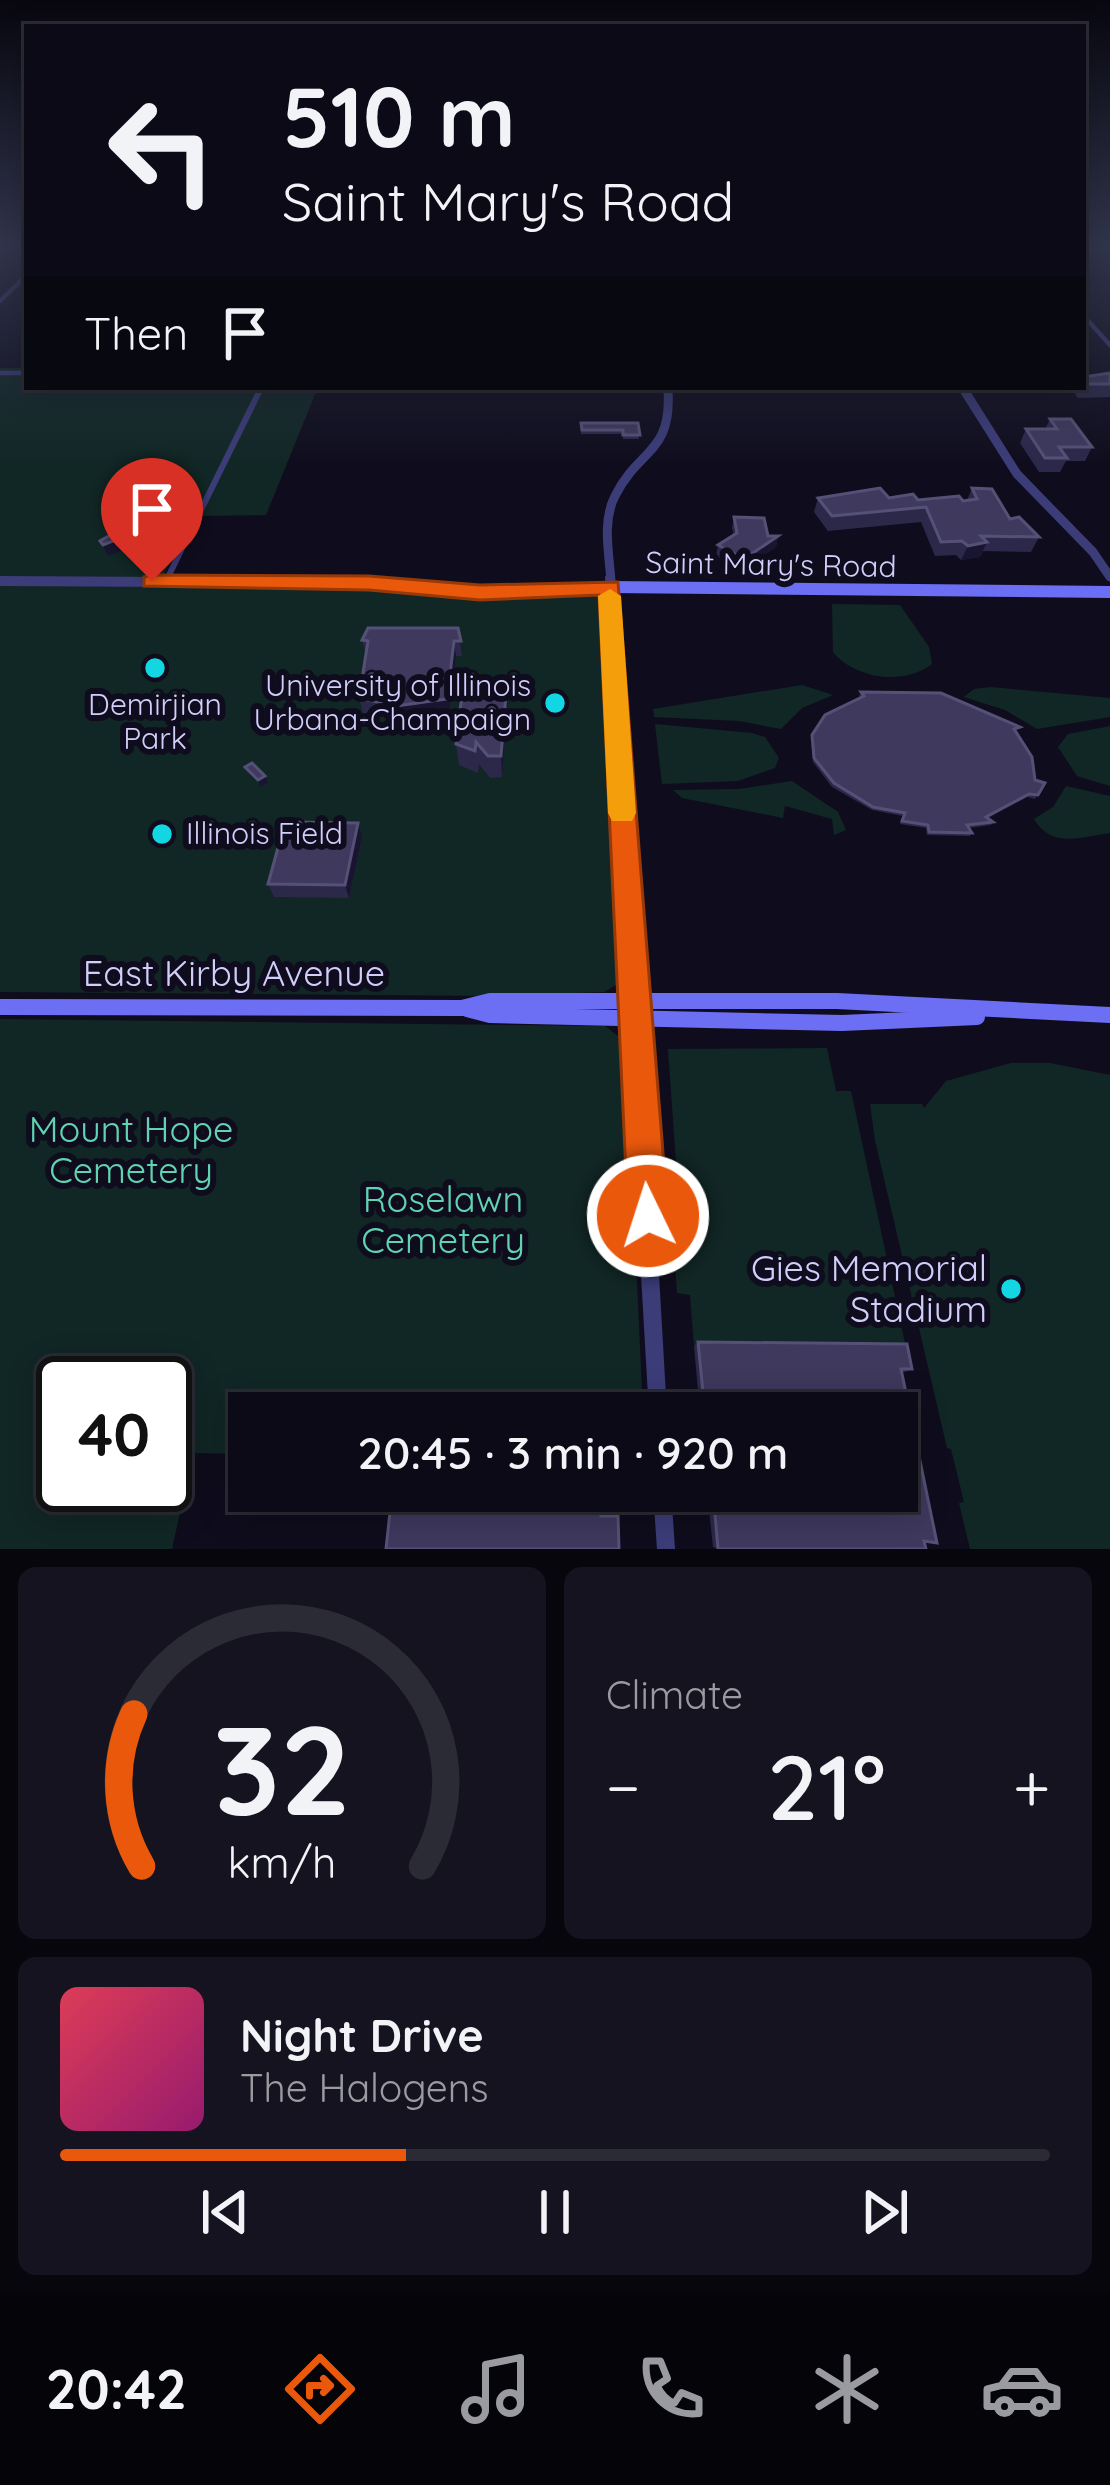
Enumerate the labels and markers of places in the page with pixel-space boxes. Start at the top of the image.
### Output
pin [101,458,203,581]
marker: Demirjian Park [142,655,168,681]
place label: University of Illinois Urbana-Champaign [253,666,531,738]
place label: Demirjian Park [88,685,222,757]
marker: University of Illinois Urbana-Champaign [542,690,568,716]
place label: Illinois Field [186,814,343,852]
marker: Illinois Field [149,821,175,847]
place label: Gies Memorial Stadium [751,1245,987,1331]
marker: Gies Memorial Stadium [998,1276,1024,1302]

